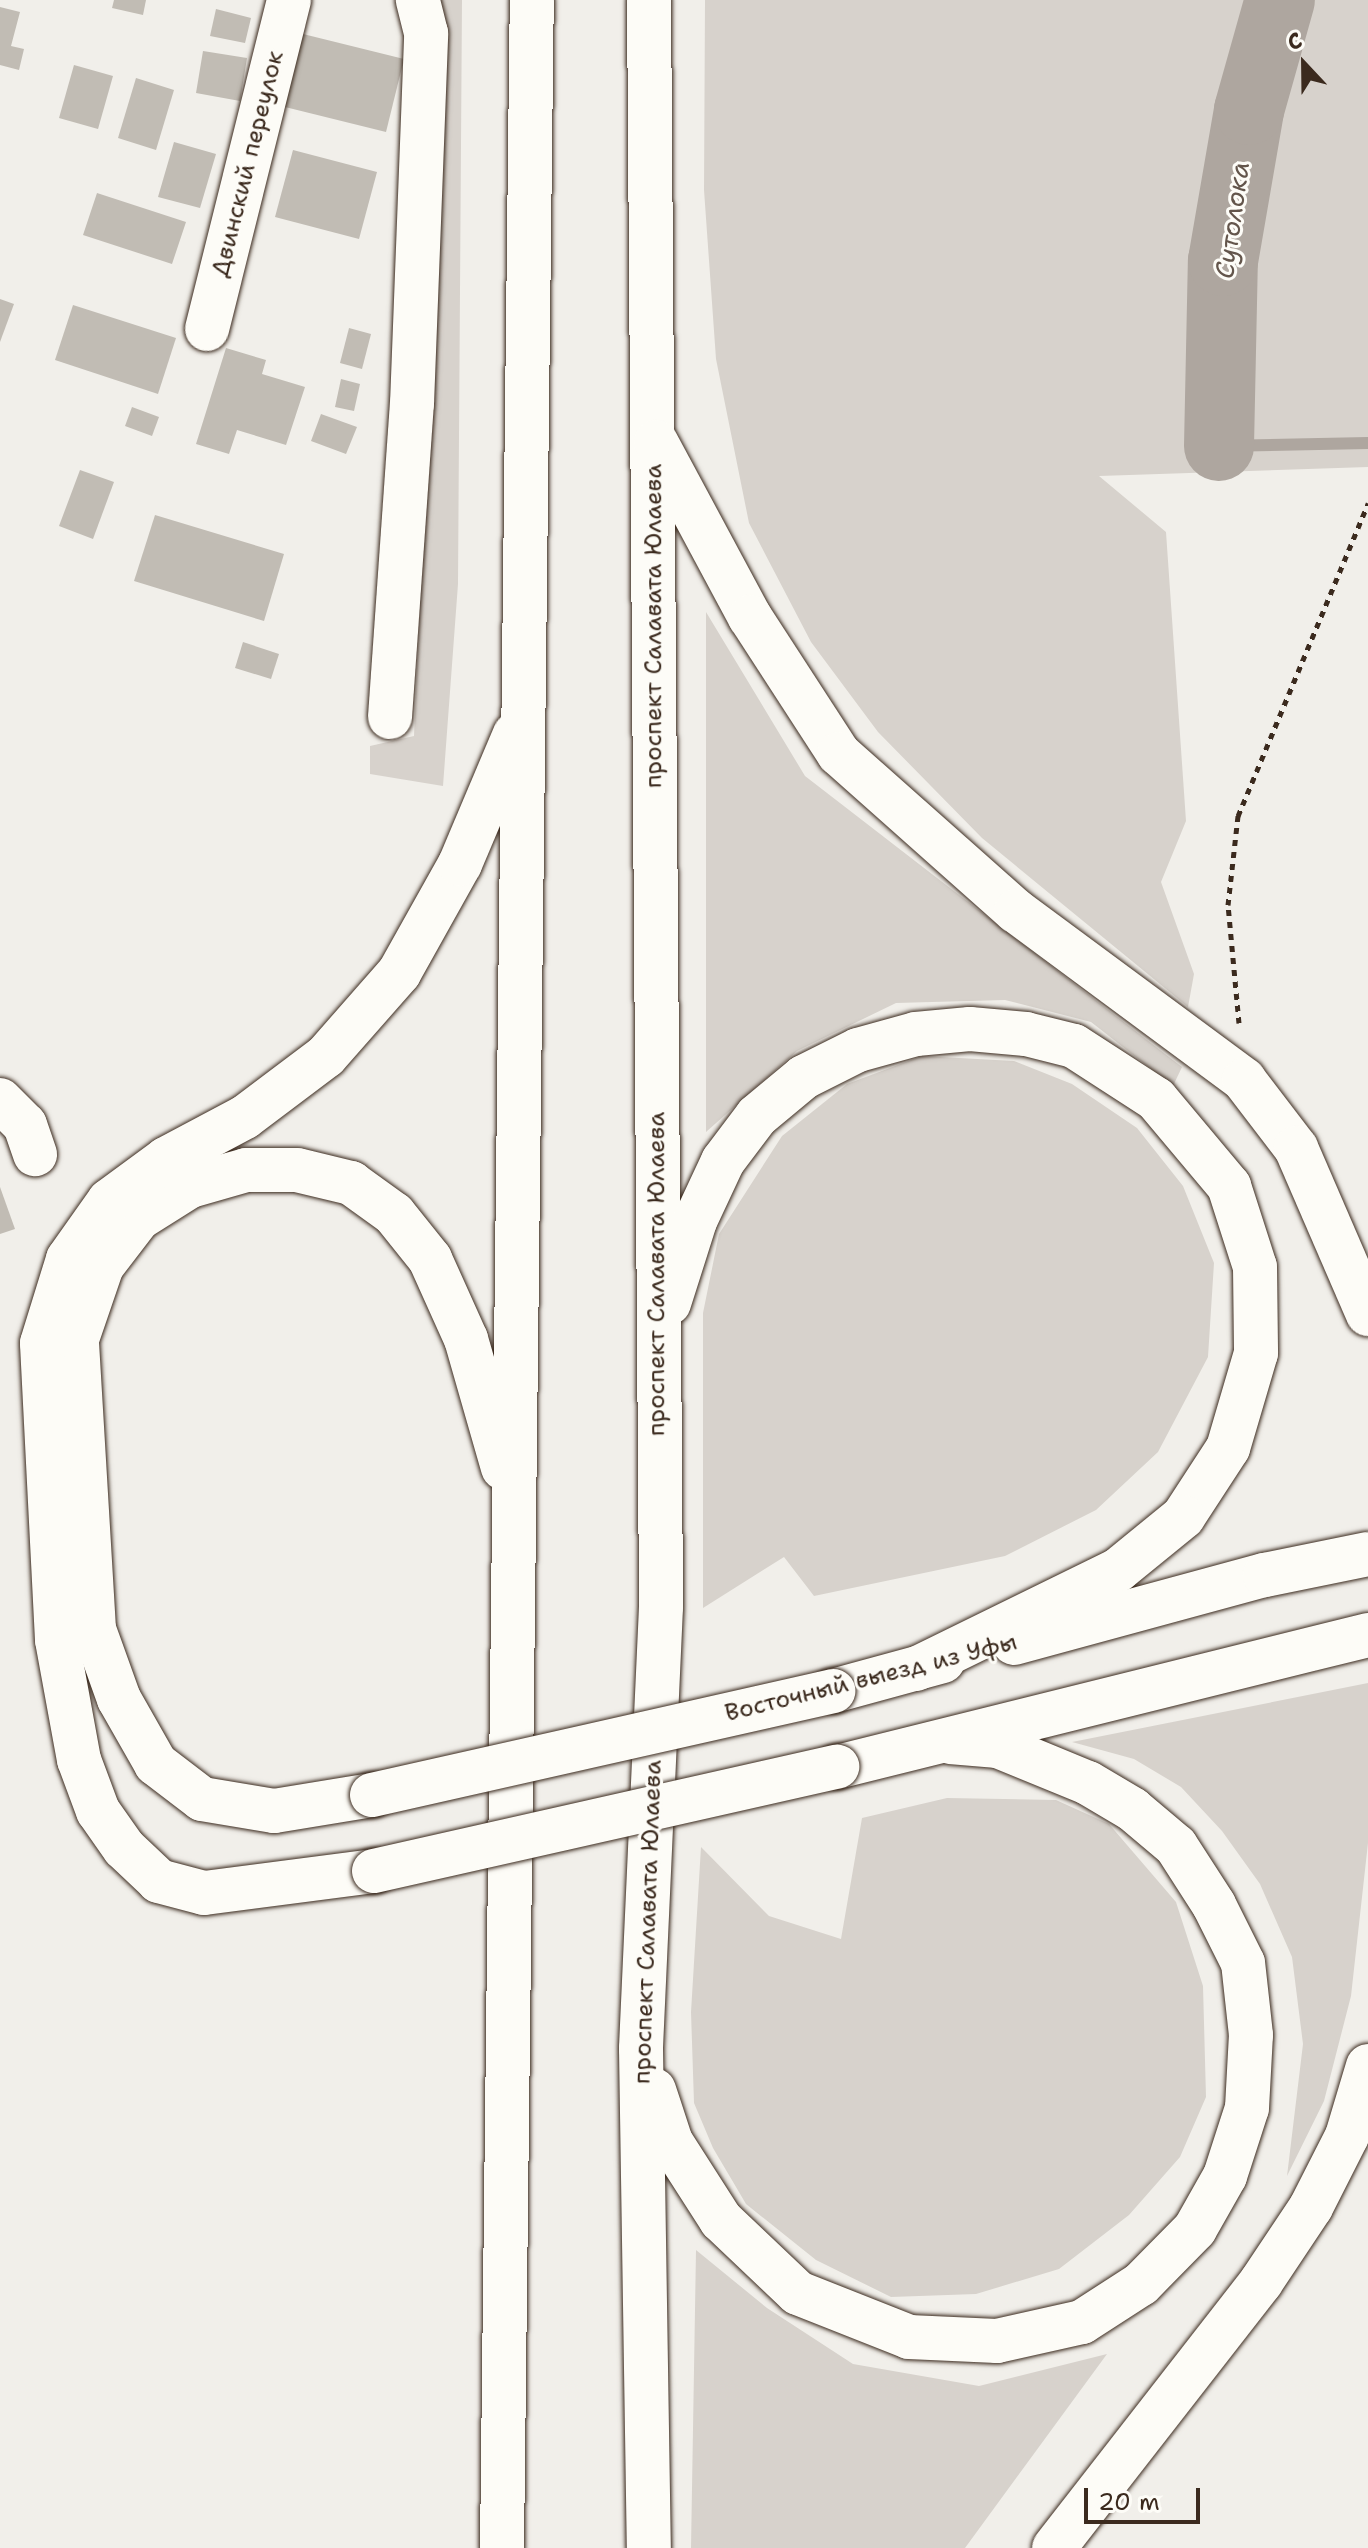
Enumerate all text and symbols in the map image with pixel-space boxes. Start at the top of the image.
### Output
north arrow [1264,24,1344,104]
text: С [1283,25,1307,57]
street label: Двинский переулок [206,48,290,280]
water label: Сутолока [1208,159,1256,281]
street label: проспект Салавата Юлаева [640,464,668,788]
street label: проспект Салавата Юлаева [643,1112,671,1436]
street label: Восточный выезд из Уфы [722,1628,1020,1728]
street label: проспект Салавата Юлаева [628,1759,668,2085]
scale bar [1088,2472,1204,2522]
text: 20 m [1098,2486,1160,2518]

